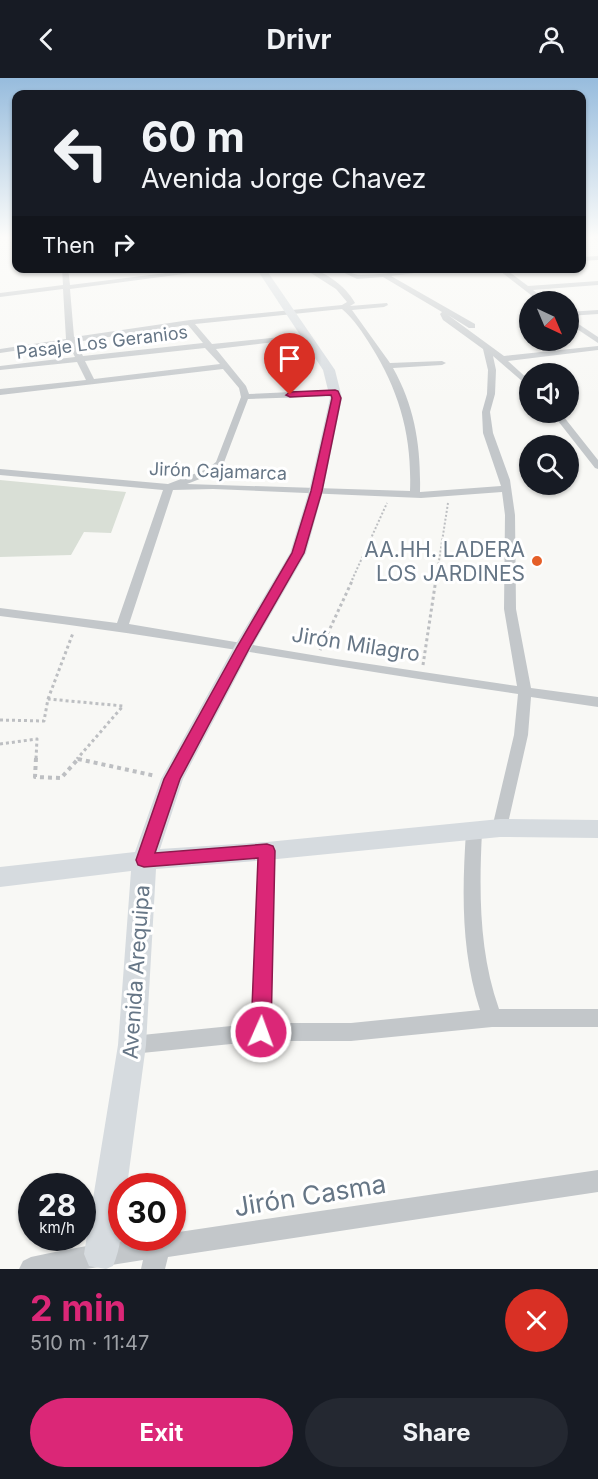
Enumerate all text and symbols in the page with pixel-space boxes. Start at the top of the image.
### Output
icon: back [30,23,63,56]
text: Drivr [266,23,332,56]
icon: person [535,23,568,56]
text: 60 m [141,111,245,162]
icon: left [42,114,120,192]
text: Avenida Jorge Chavez [141,162,427,195]
icon: right [107,228,140,261]
text: Then [42,232,95,258]
north arrow [519,291,579,351]
map controls [519,291,579,495]
street label: Pasaje Los Geranios [15,321,189,363]
pin [264,333,315,395]
icon: arrive [273,342,306,375]
button: sound [519,363,579,423]
button: search [519,435,579,495]
street label: Jirón Cajamarca [149,458,287,484]
place label: AA.HH. LADERA LOS JARDINES [364,537,525,586]
marker: AA.HH. LADERA LOS JARDINES [530,554,544,568]
street label: Jirón Milagro [290,622,422,666]
street label: Avenida Arequipa [117,884,155,1060]
position arrow [229,1000,293,1064]
street label: Jirón Casma [232,1168,388,1222]
speed limit sign: 30 [108,1173,186,1251]
text: 28 [38,1187,76,1223]
text: km/h [39,1218,75,1237]
text: 2 min [30,1286,126,1330]
button: close [505,1289,568,1352]
text: 510 m · 11:47 [30,1331,149,1355]
button: Exit [30,1398,293,1467]
button: Share [305,1398,568,1467]

